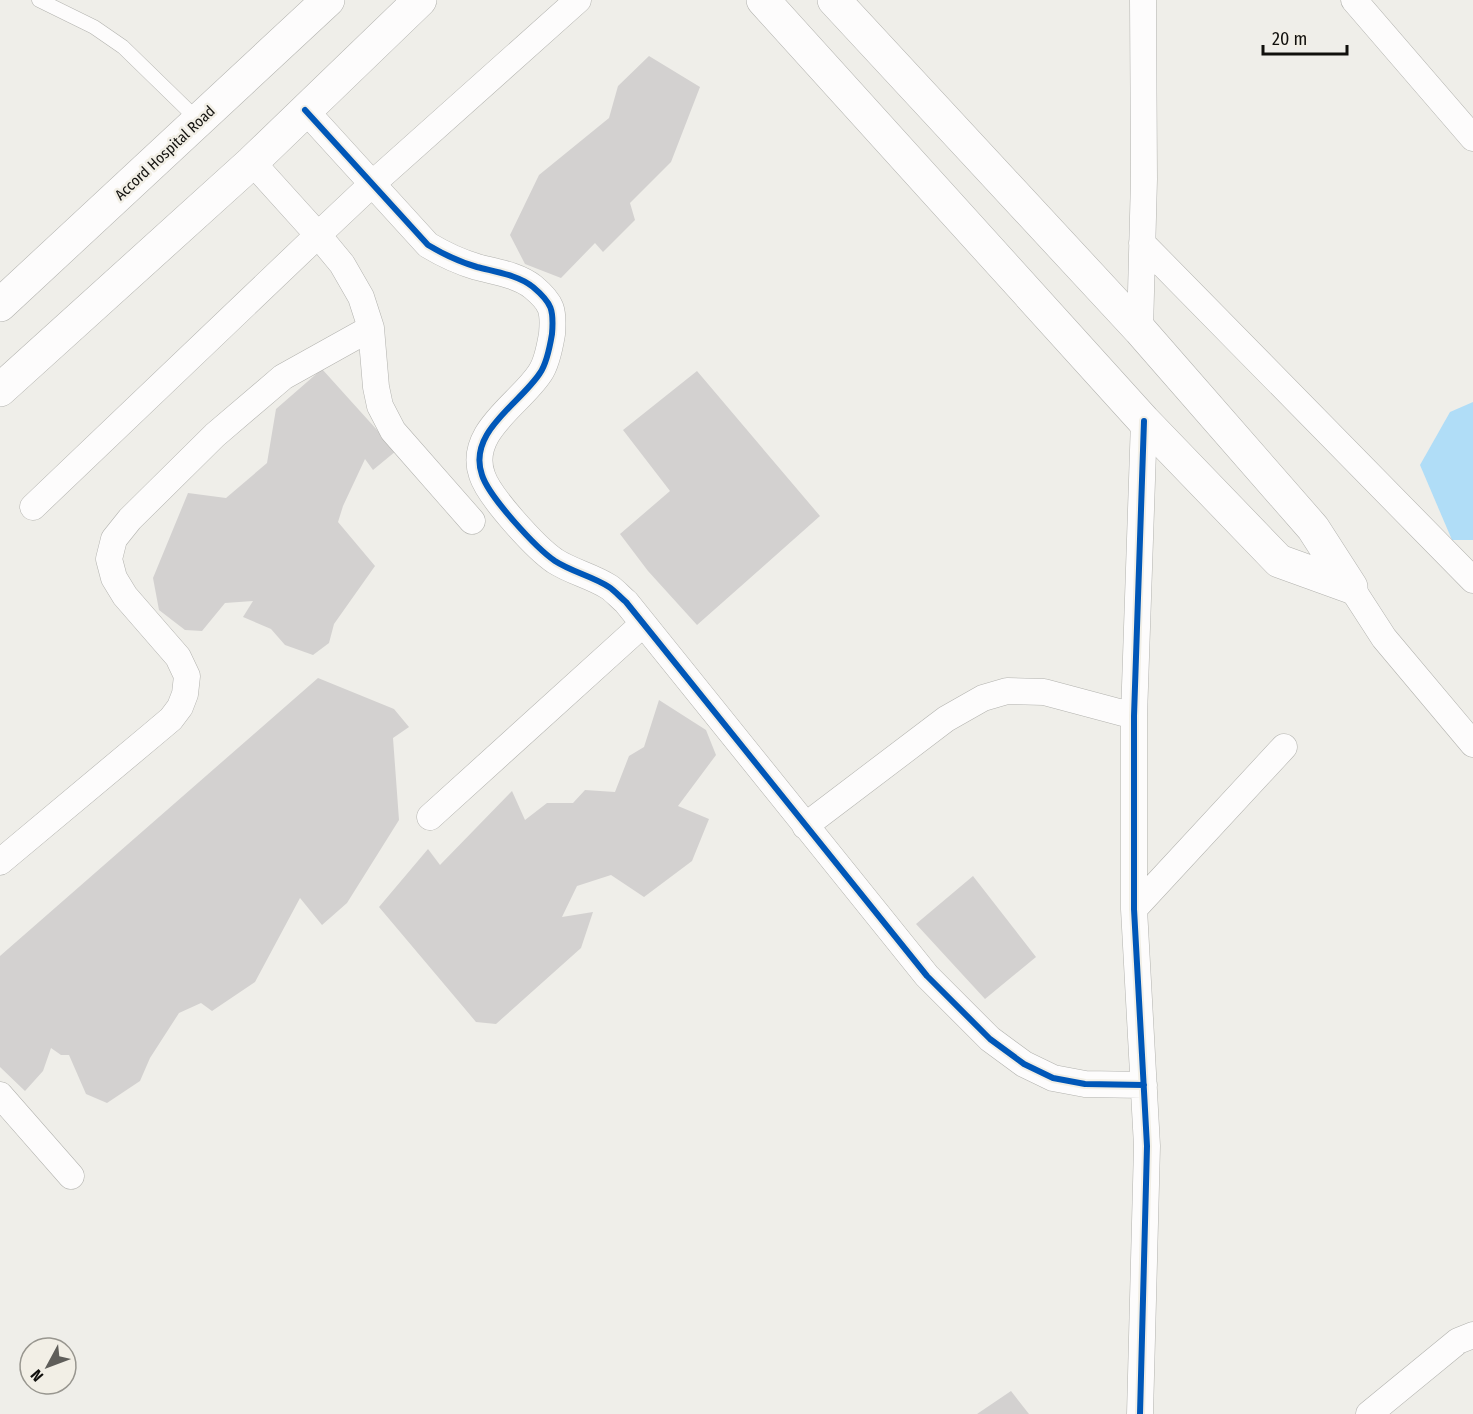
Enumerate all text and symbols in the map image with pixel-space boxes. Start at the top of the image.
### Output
scale bar [1263,18,1347,56]
text: 20 m [1272,28,1307,50]
street label: Accord Hospital Road [111,102,219,204]
north arrow [18,1336,78,1396]
text: N [27,1366,47,1385]

